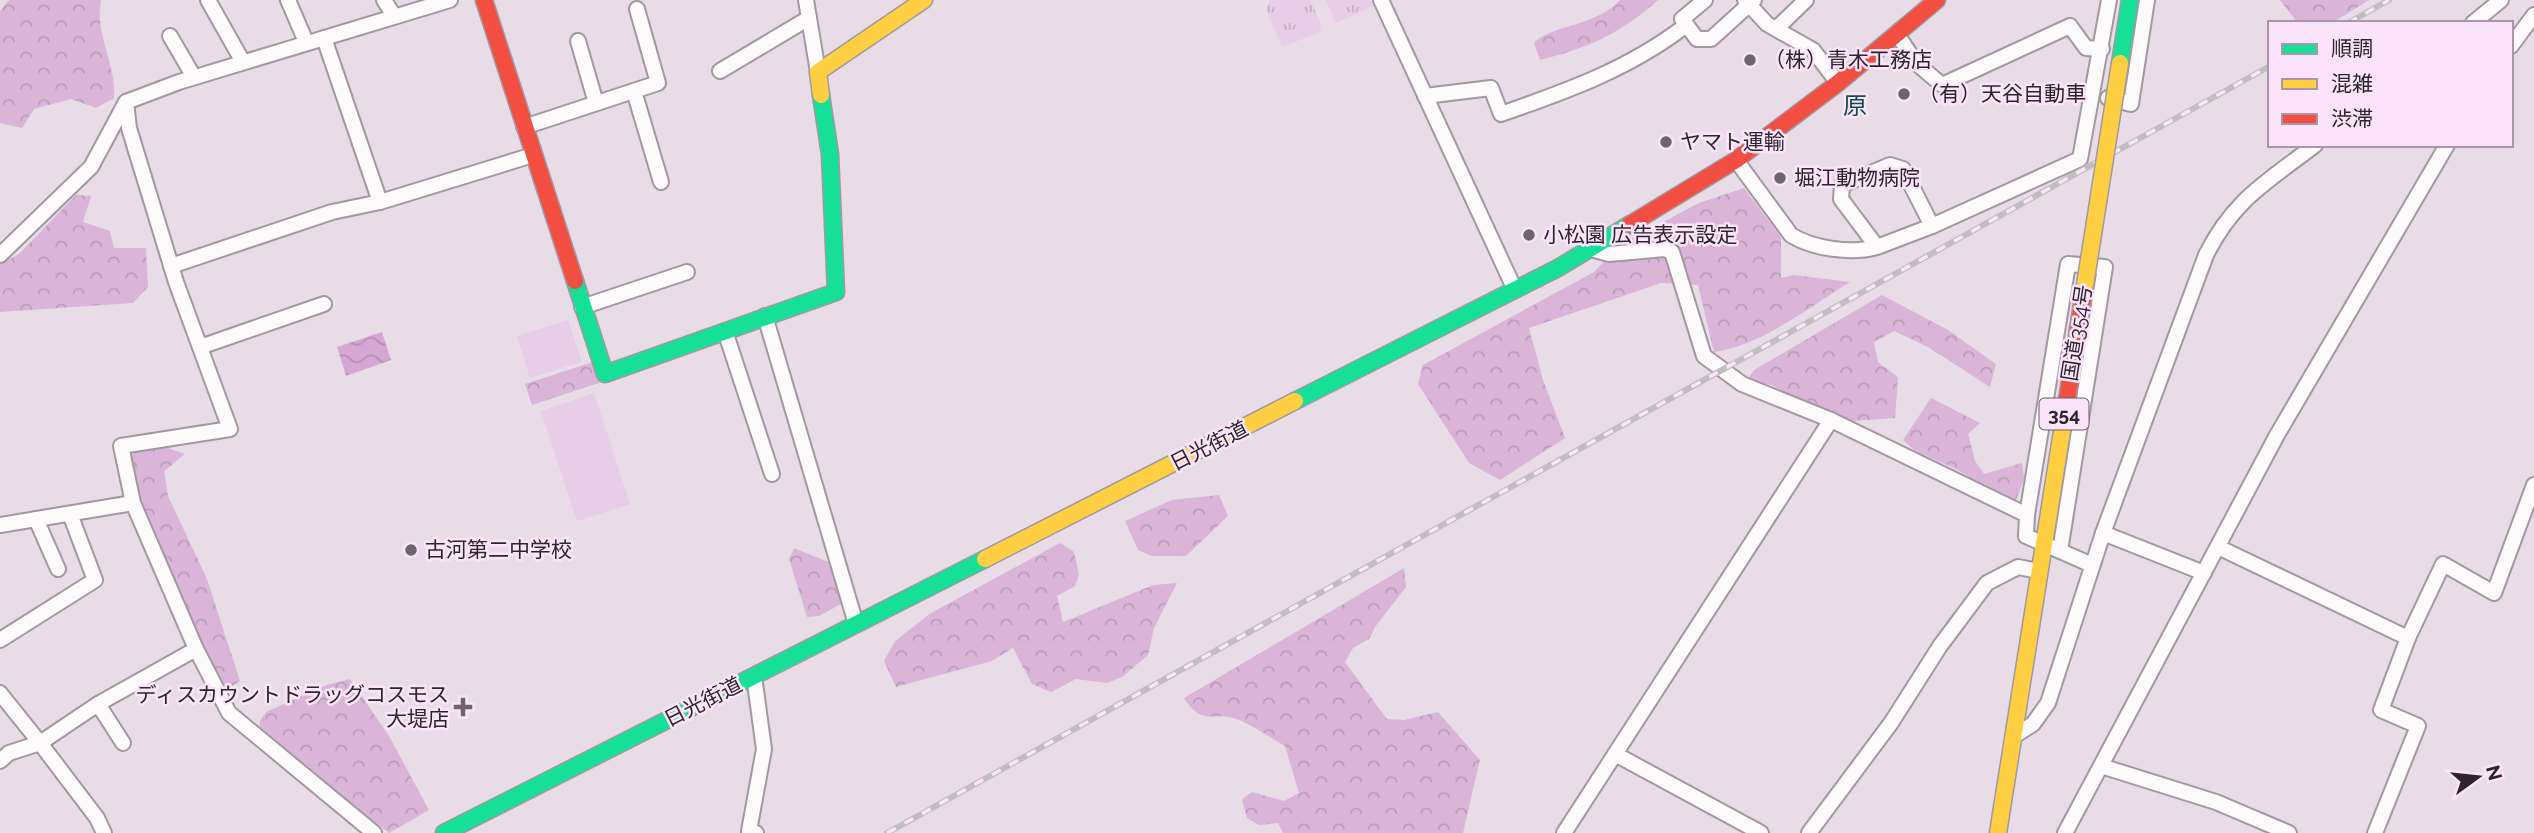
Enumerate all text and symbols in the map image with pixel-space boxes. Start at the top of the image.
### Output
legend [2268,21,2513,147]
text: 順調 [2331,36,2373,61]
place label: （株）青木工務店 [1764,47,1932,72]
marker: （株）青木工務店 [1742,52,1758,68]
text: 混雑 [2331,71,2373,96]
place label: （有）天谷自動車 [1918,81,2086,106]
marker: （有）天谷自動車 [1896,86,1912,102]
district label: 原 [1843,91,1867,120]
text: 渋滞 [2331,106,2373,131]
place label: ヤマト運輸 [1680,129,1785,154]
marker: ヤマト運輸 [1658,134,1674,150]
place label: 堀江動物病院 [1794,165,1920,190]
marker: 堀江動物病院 [1772,170,1788,186]
place label: 小松園 広告表示設定 [1543,222,1737,247]
marker: 小松園 広告表示設定 [1521,227,1537,243]
street label: 国道354号 [2057,283,2096,383]
road number: 354 [2039,398,2088,430]
street label: 日光街道 [1166,415,1252,476]
place label: 古河第二中学校 [425,537,572,562]
marker: 古河第二中学校 [403,542,419,558]
street label: 日光街道 [660,671,746,732]
place label: ディスカウントドラッグコスモス 大堤店 [135,682,449,731]
marker: ディスカウントドラッグコスモス 大堤店 [455,699,471,715]
north arrow [2443,742,2513,812]
text: N [2482,763,2507,782]

